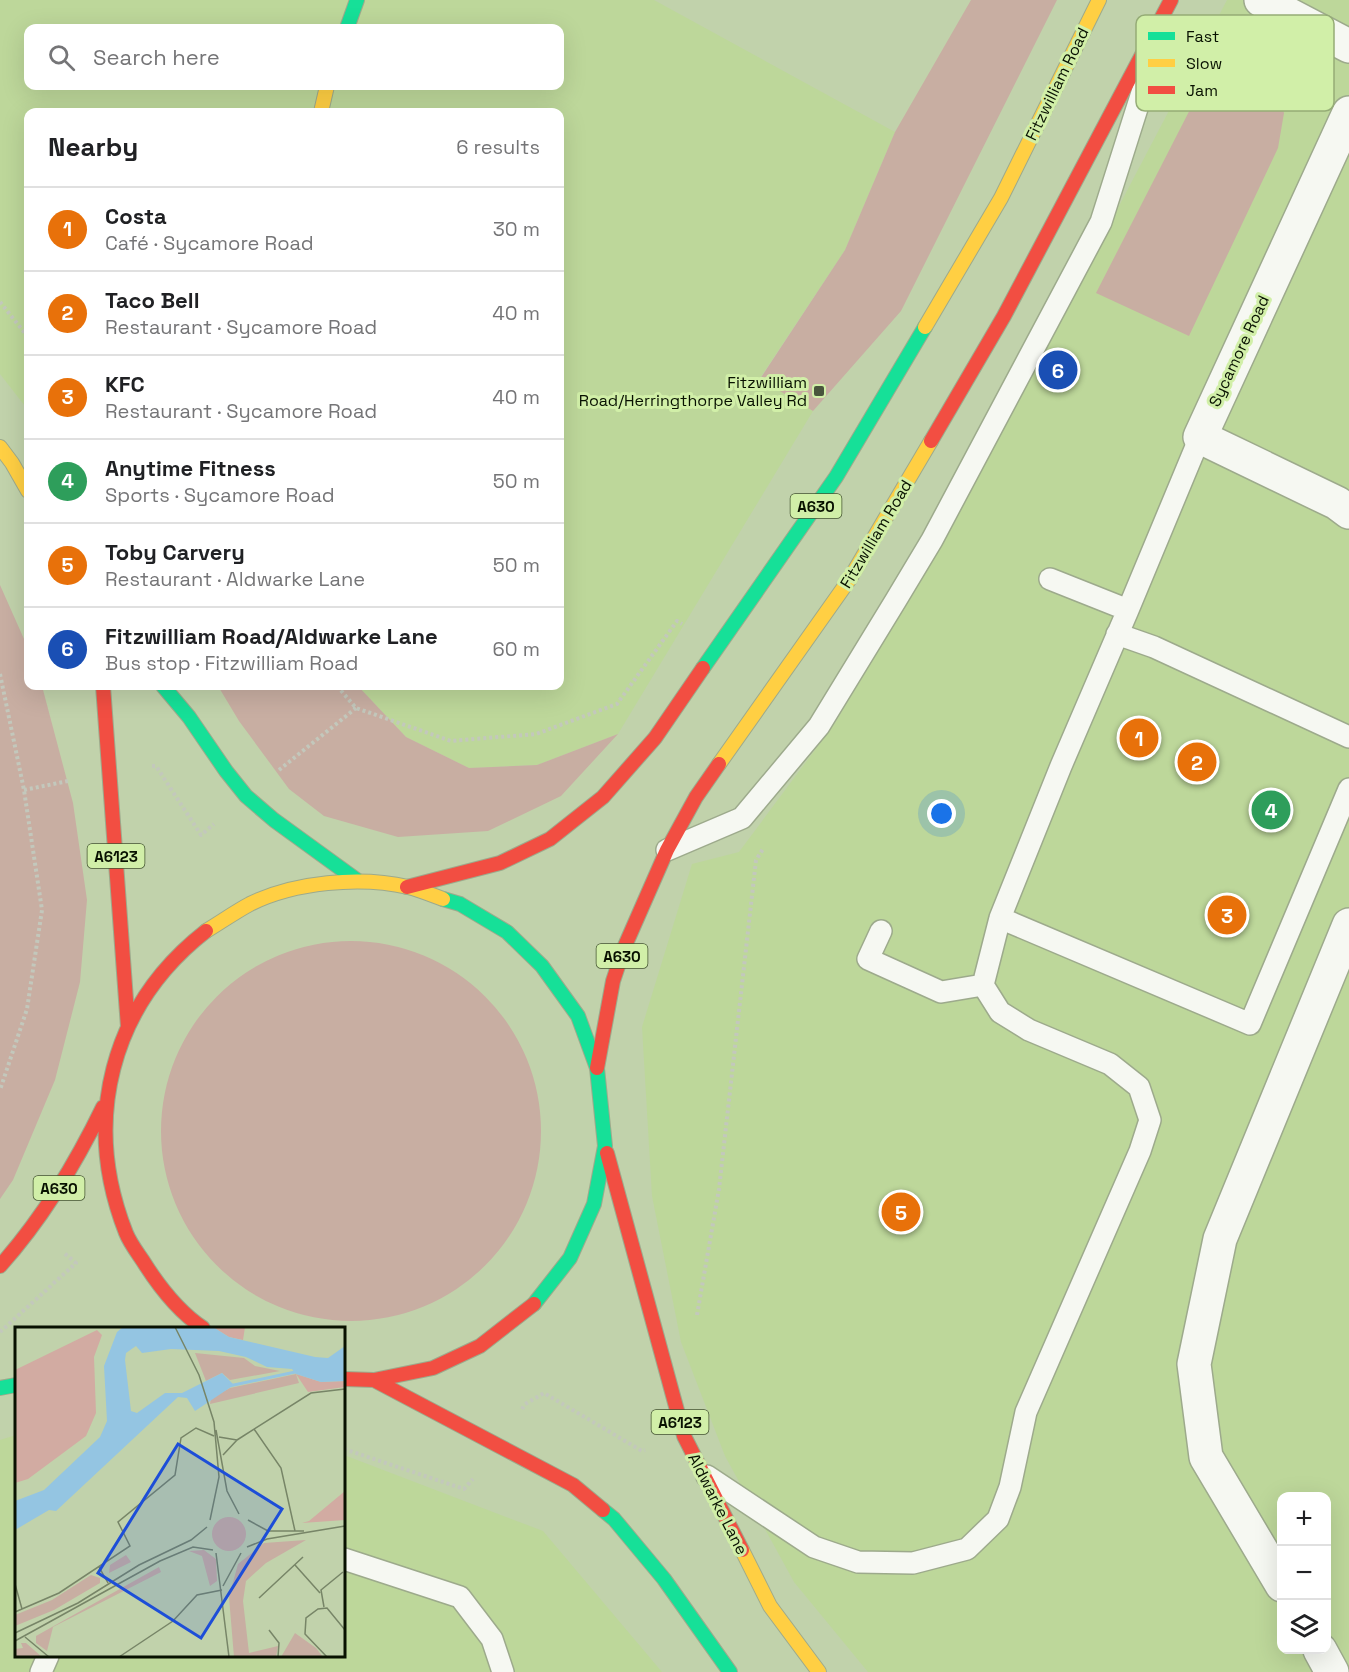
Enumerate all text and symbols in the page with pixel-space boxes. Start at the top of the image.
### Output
legend [1136,15,1334,111]
search box [24,24,564,90]
street label: Fitzwilliam Road [1021,24,1093,144]
text: Fast [1186,26,1219,47]
icon: search [45,41,78,74]
text: Search here [93,43,220,71]
text: Slow [1186,53,1222,74]
text: Jam [1186,80,1218,101]
text: Nearby [48,130,138,164]
text: 6 results [456,134,540,160]
text: Costa [105,202,167,230]
text: 1 [63,216,72,242]
text: 30 m [493,216,540,242]
text: Café · Sycamore Road [105,230,314,256]
text: Taco Bell [105,286,200,314]
street label: Sycamore Road [1204,292,1274,410]
text: 2 [62,300,73,326]
text: 40 m [492,300,540,326]
text: Restaurant · Sycamore Road [105,314,377,340]
pin: 6 [1038,348,1078,392]
text: KFC [105,370,145,398]
place label: Fitzwilliam Road/Herringthorpe Valley Rd [579,372,807,411]
text: 3 [61,384,74,410]
text: 40 m [492,384,540,410]
marker: Fitzwilliam Road/Herringthorpe Valley Rd [812,384,826,398]
text: Restaurant · Sycamore Road [105,398,377,424]
text: Anytime Fitness [105,454,276,482]
text: 4 [61,468,74,494]
text: 50 m [493,468,540,494]
street label: Fitzwilliam Road [835,476,917,592]
text: Sports · Sycamore Road [105,482,335,508]
road number: A630 [790,494,842,518]
text: Toby Carvery [105,538,245,566]
text: 5 [62,552,74,578]
text: 50 m [493,552,540,578]
text: Restaurant · Aldwarke Lane [105,566,365,592]
text: Fitzwilliam Road/Aldwarke Lane [105,622,438,650]
text: 6 [61,636,74,662]
text: 60 m [493,636,540,662]
text: Bus stop · Fitzwilliam Road [105,650,358,676]
pin: 1 [1120,716,1158,760]
pin: 2 [1178,740,1216,784]
pin: 4 [1252,788,1290,832]
your location [927,799,956,828]
road number: A6123 [88,844,144,868]
pin: 3 [1208,892,1246,938]
road number: A630 [596,944,648,968]
road number: A630 [34,1176,84,1200]
pin: 5 [882,1190,920,1234]
inset map [15,1327,345,1657]
road number: A6123 [652,1410,708,1434]
street label: Aldwarke Lane [683,1450,753,1558]
map controls [1277,1492,1331,1654]
button: + [1277,1492,1331,1546]
button: − [1277,1546,1331,1600]
button: layers [1277,1600,1331,1654]

